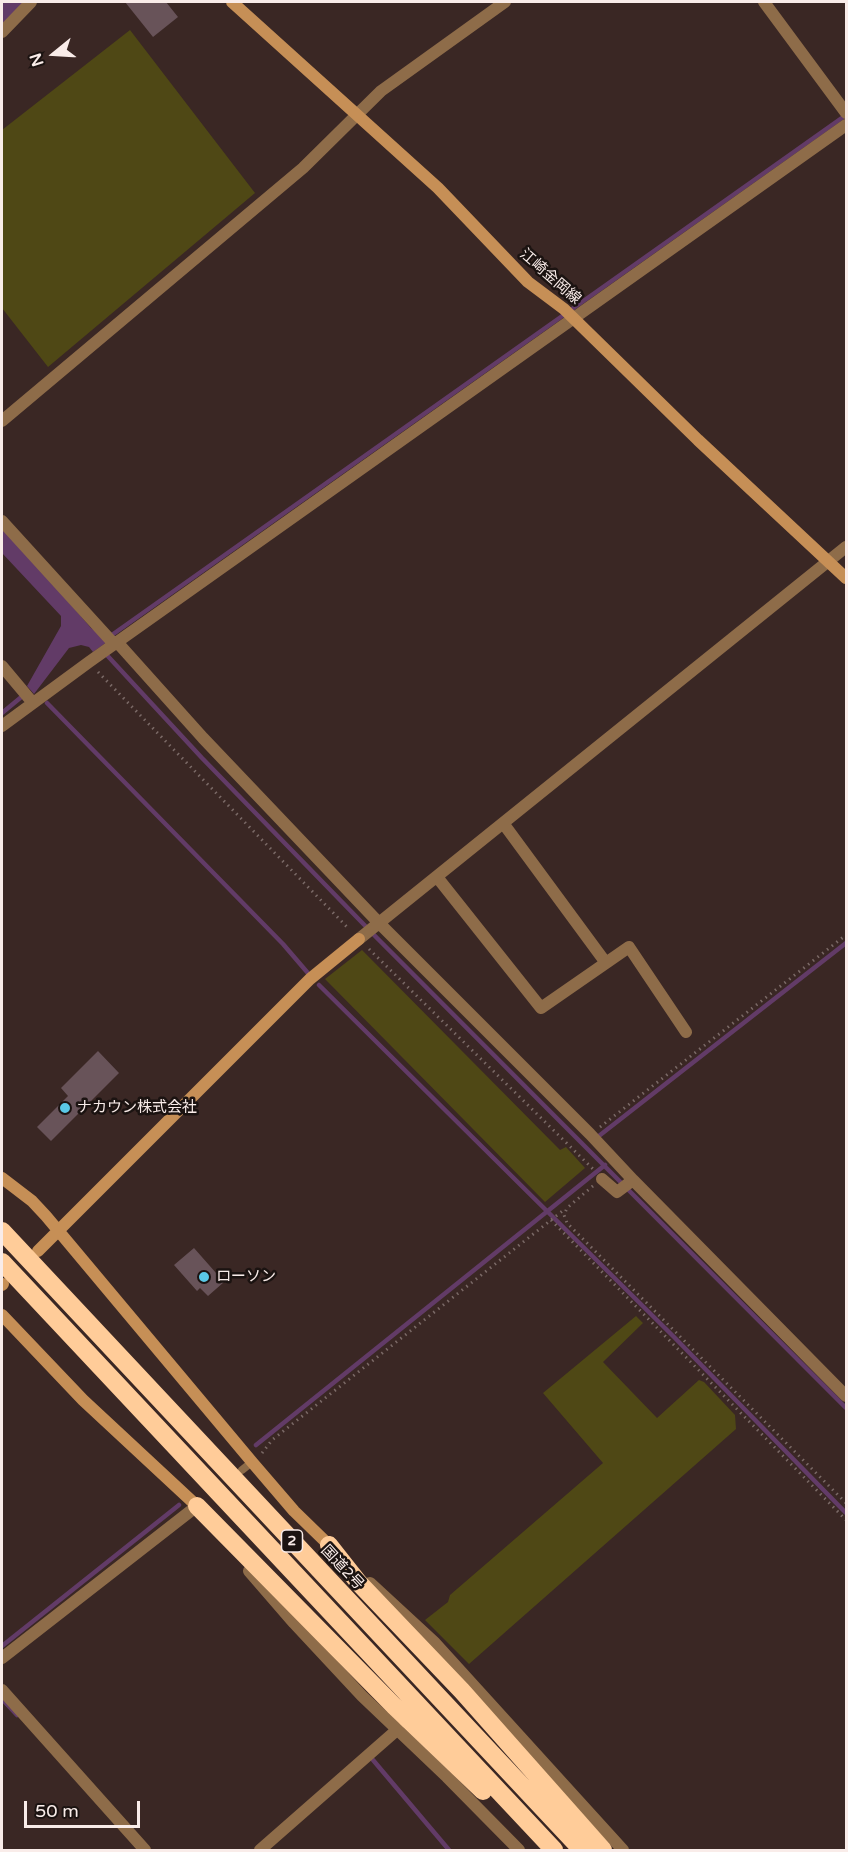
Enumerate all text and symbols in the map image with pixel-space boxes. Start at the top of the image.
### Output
north arrow [24,24,84,84]
text: N [25,50,48,69]
street label: 江崎金岡線 [516,246,584,308]
place label: ナカウン株式会社 [77,1099,197,1117]
marker: ナカウン株式会社 [58,1101,72,1115]
place label: ローソン [216,1268,276,1286]
marker: ローソン [197,1270,211,1284]
road number: 2 [282,1530,302,1552]
street label: 国道2号 [317,1542,367,1594]
scale bar [27,1789,142,1827]
text: 50 m [35,1800,79,1822]

